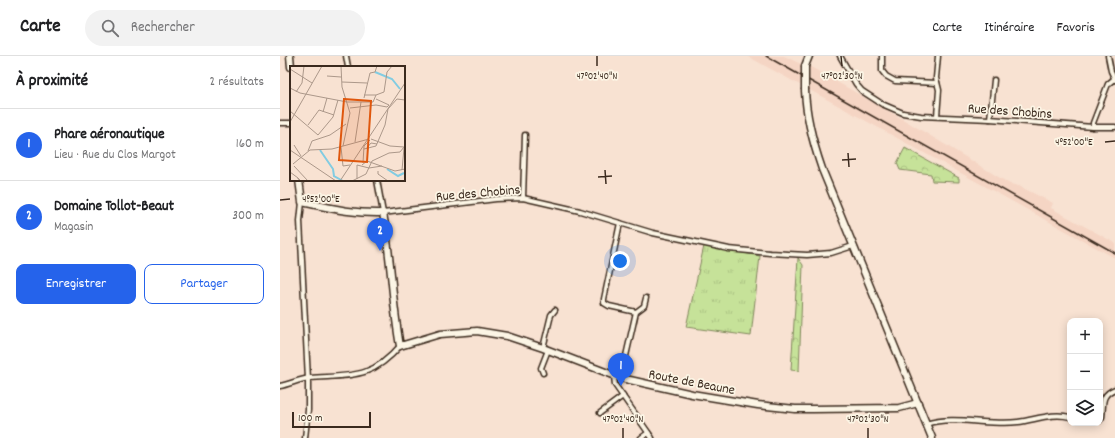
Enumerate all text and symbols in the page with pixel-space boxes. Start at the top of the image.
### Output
search box [85,10,365,46]
text: Carte [20,14,61,41]
icon: search [99,17,121,39]
text: Rechercher [131,17,195,39]
text: Carte [932,18,962,38]
text: Itinéraire [984,18,1034,38]
text: Favoris [1056,18,1095,38]
inset map [290,66,405,181]
text: À proximité [16,70,88,94]
text: 47°02'40"N [576,70,618,84]
text: 47°02'30"N [821,70,863,84]
text: 2 résultats [210,73,264,92]
street label: Rue des Chobins [967,99,1053,125]
text: Phare aéronautique [54,124,165,146]
text: 1 [28,135,30,154]
text: 160 m [236,135,264,154]
text: 4°52'00"E [1055,136,1093,150]
text: Lieu · Rue du Clos Margot [54,146,176,165]
street label: Rue des Chobins [435,180,521,208]
text: 4°52'00"E [302,193,340,207]
text: Domaine Tollot-Beaut [54,196,174,218]
text: 2 [26,207,32,226]
text: 300 m [232,207,264,226]
text: Magasin [54,218,93,237]
pin: 2 [367,218,393,251]
your location [610,251,630,271]
button: Enregistrer [16,264,136,304]
button: Partager [144,264,264,304]
map controls [1067,318,1103,426]
button: + [1067,318,1103,354]
pin: 1 [608,353,634,386]
button: − [1067,354,1103,390]
street label: Route de Beaune [647,365,737,401]
button: layers [1067,390,1103,426]
scale bar [292,410,371,429]
text: 100 m [298,411,322,427]
text: 47°02'40"N [602,413,644,427]
text: 47°02'30"N [847,413,889,427]

